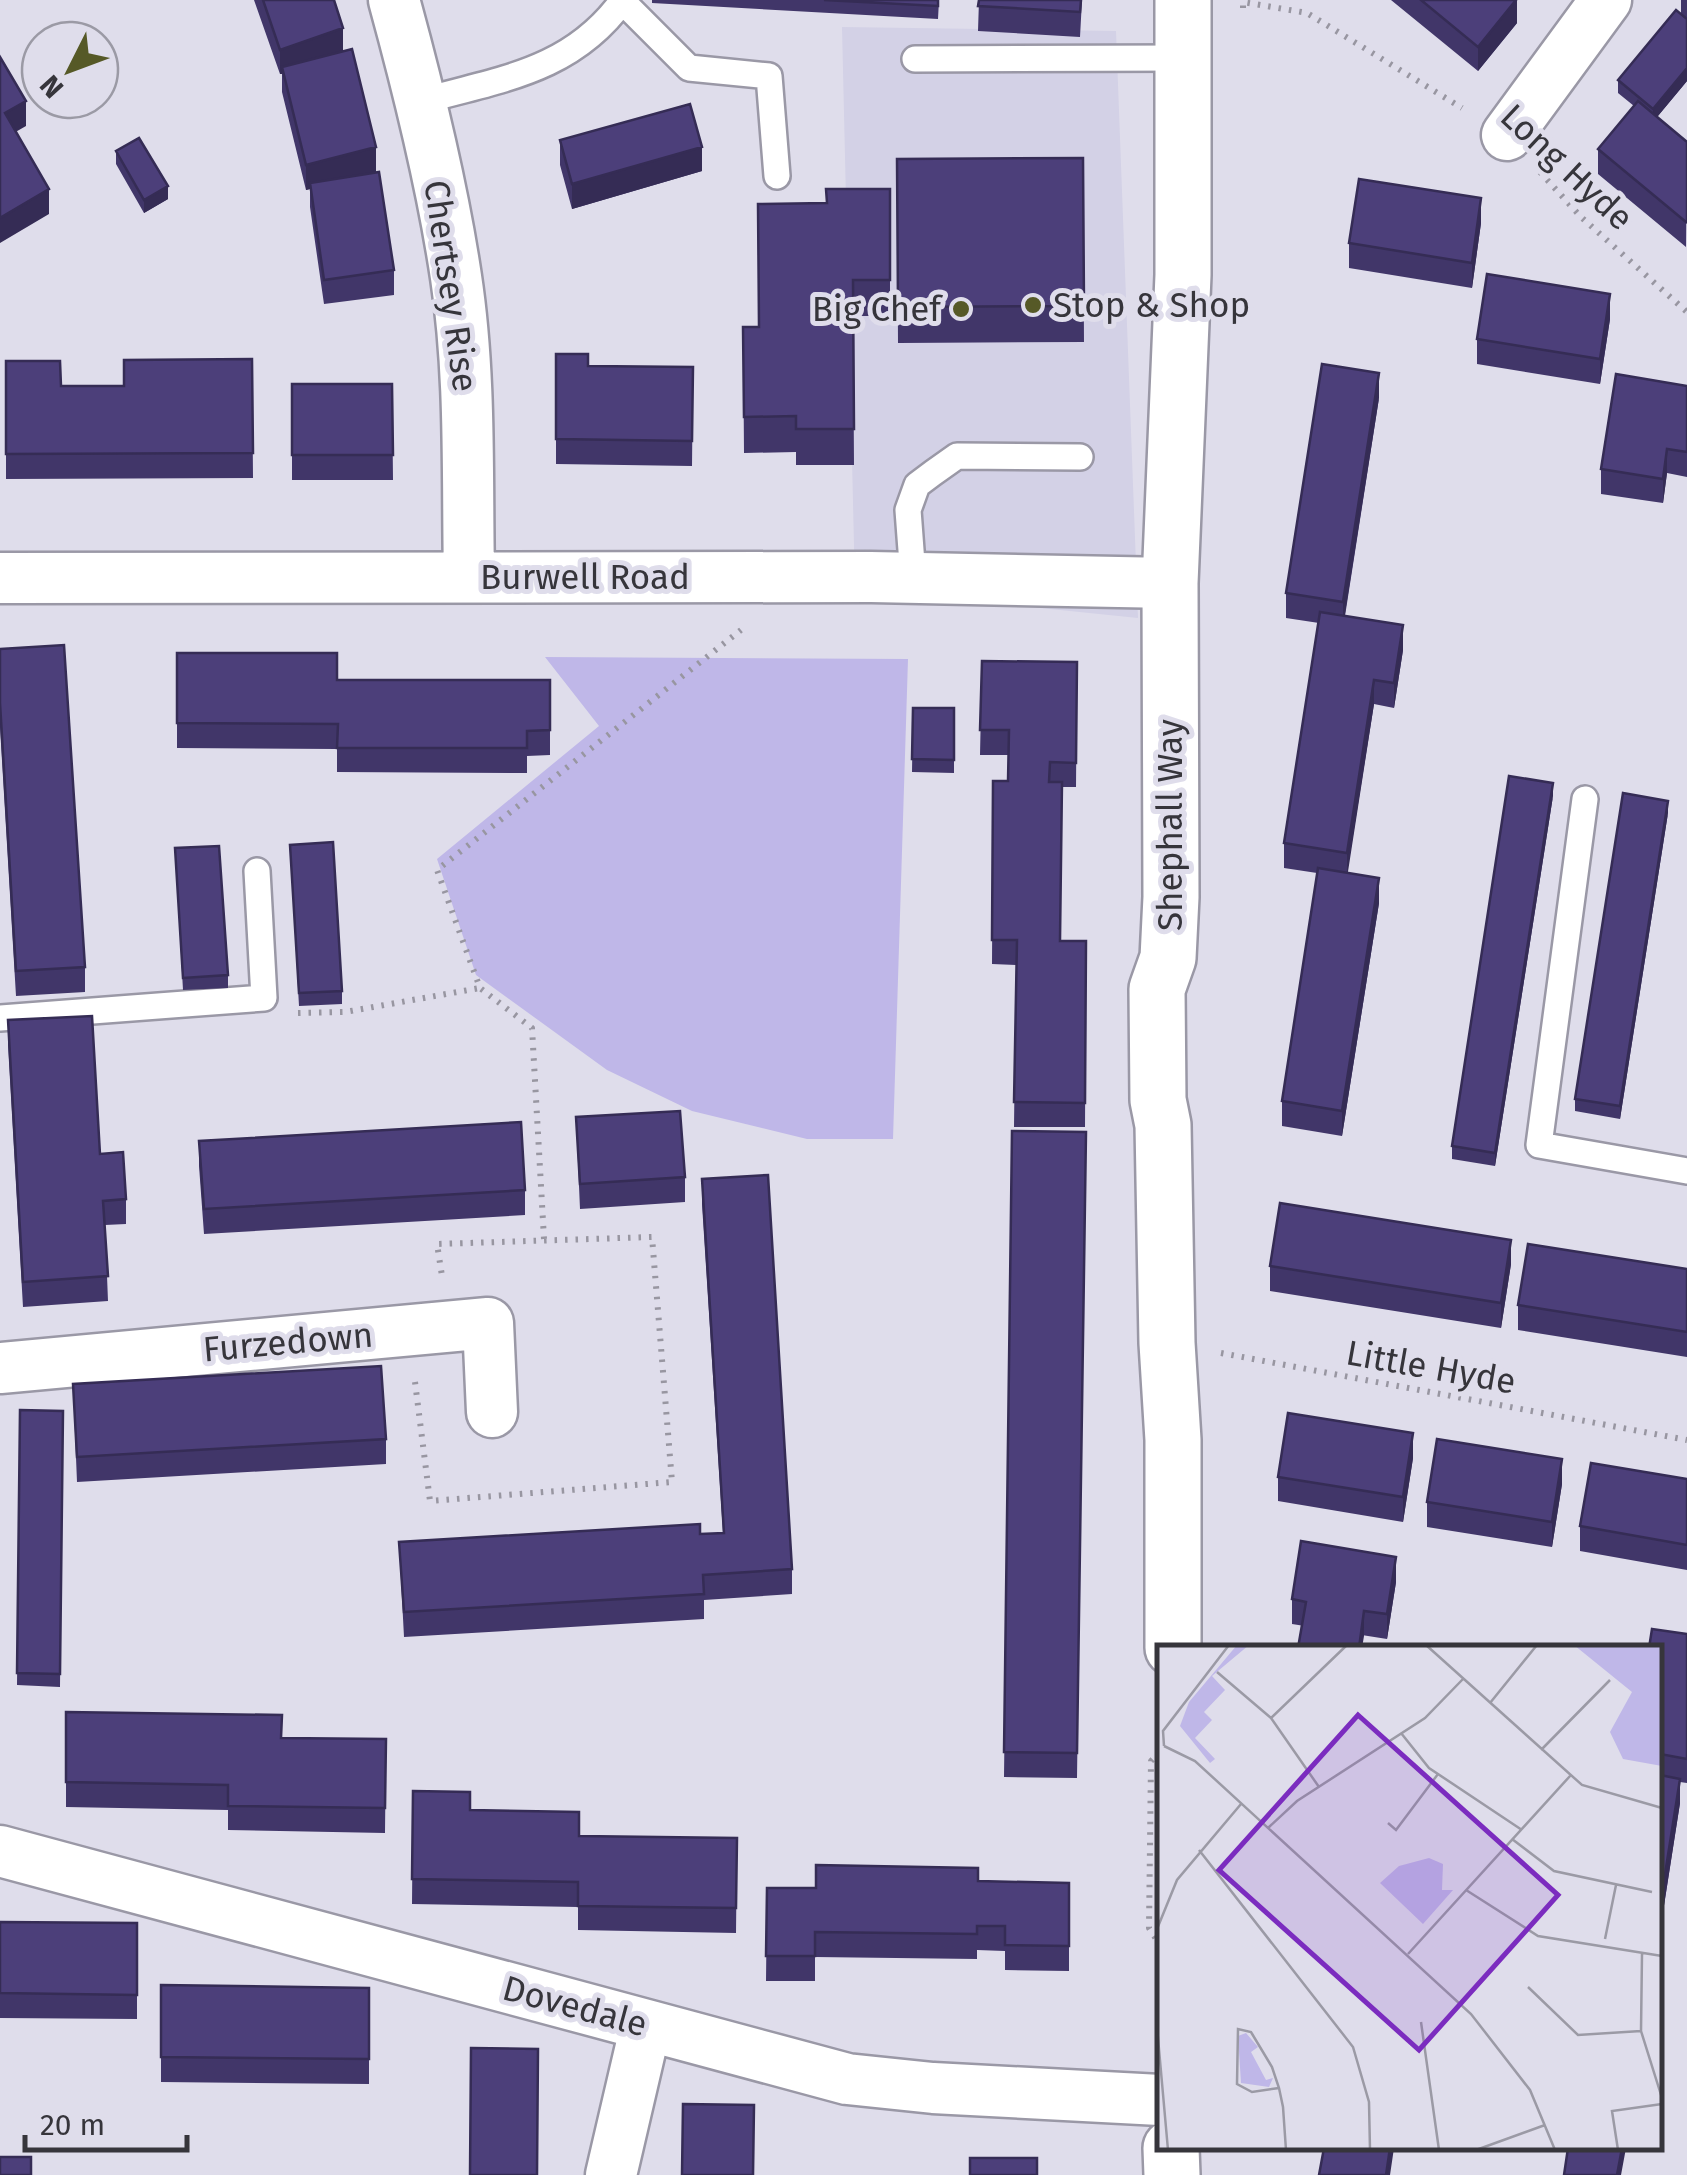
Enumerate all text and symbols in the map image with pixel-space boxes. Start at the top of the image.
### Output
north arrow [20,20,120,120]
text: N [33,68,70,104]
street label: Long Hyde [1492,95,1642,239]
street label: Chertsey Rise [415,177,487,395]
place label: Stop & Shop [1053,284,1250,326]
place label: Big Chef [812,288,943,330]
marker: Stop & Shop [1022,294,1044,316]
marker: Big Chef [950,298,972,320]
street label: Burwell Road [480,556,690,598]
street label: Shephall Way [1149,719,1191,931]
street label: Furzedown [201,1314,375,1370]
street label: Little Hyde [1343,1331,1519,1403]
inset map [1157,1645,1662,2150]
street label: Dovedale [498,1967,652,2045]
scale bar [25,2090,188,2152]
text: 20 m [40,2107,105,2143]

